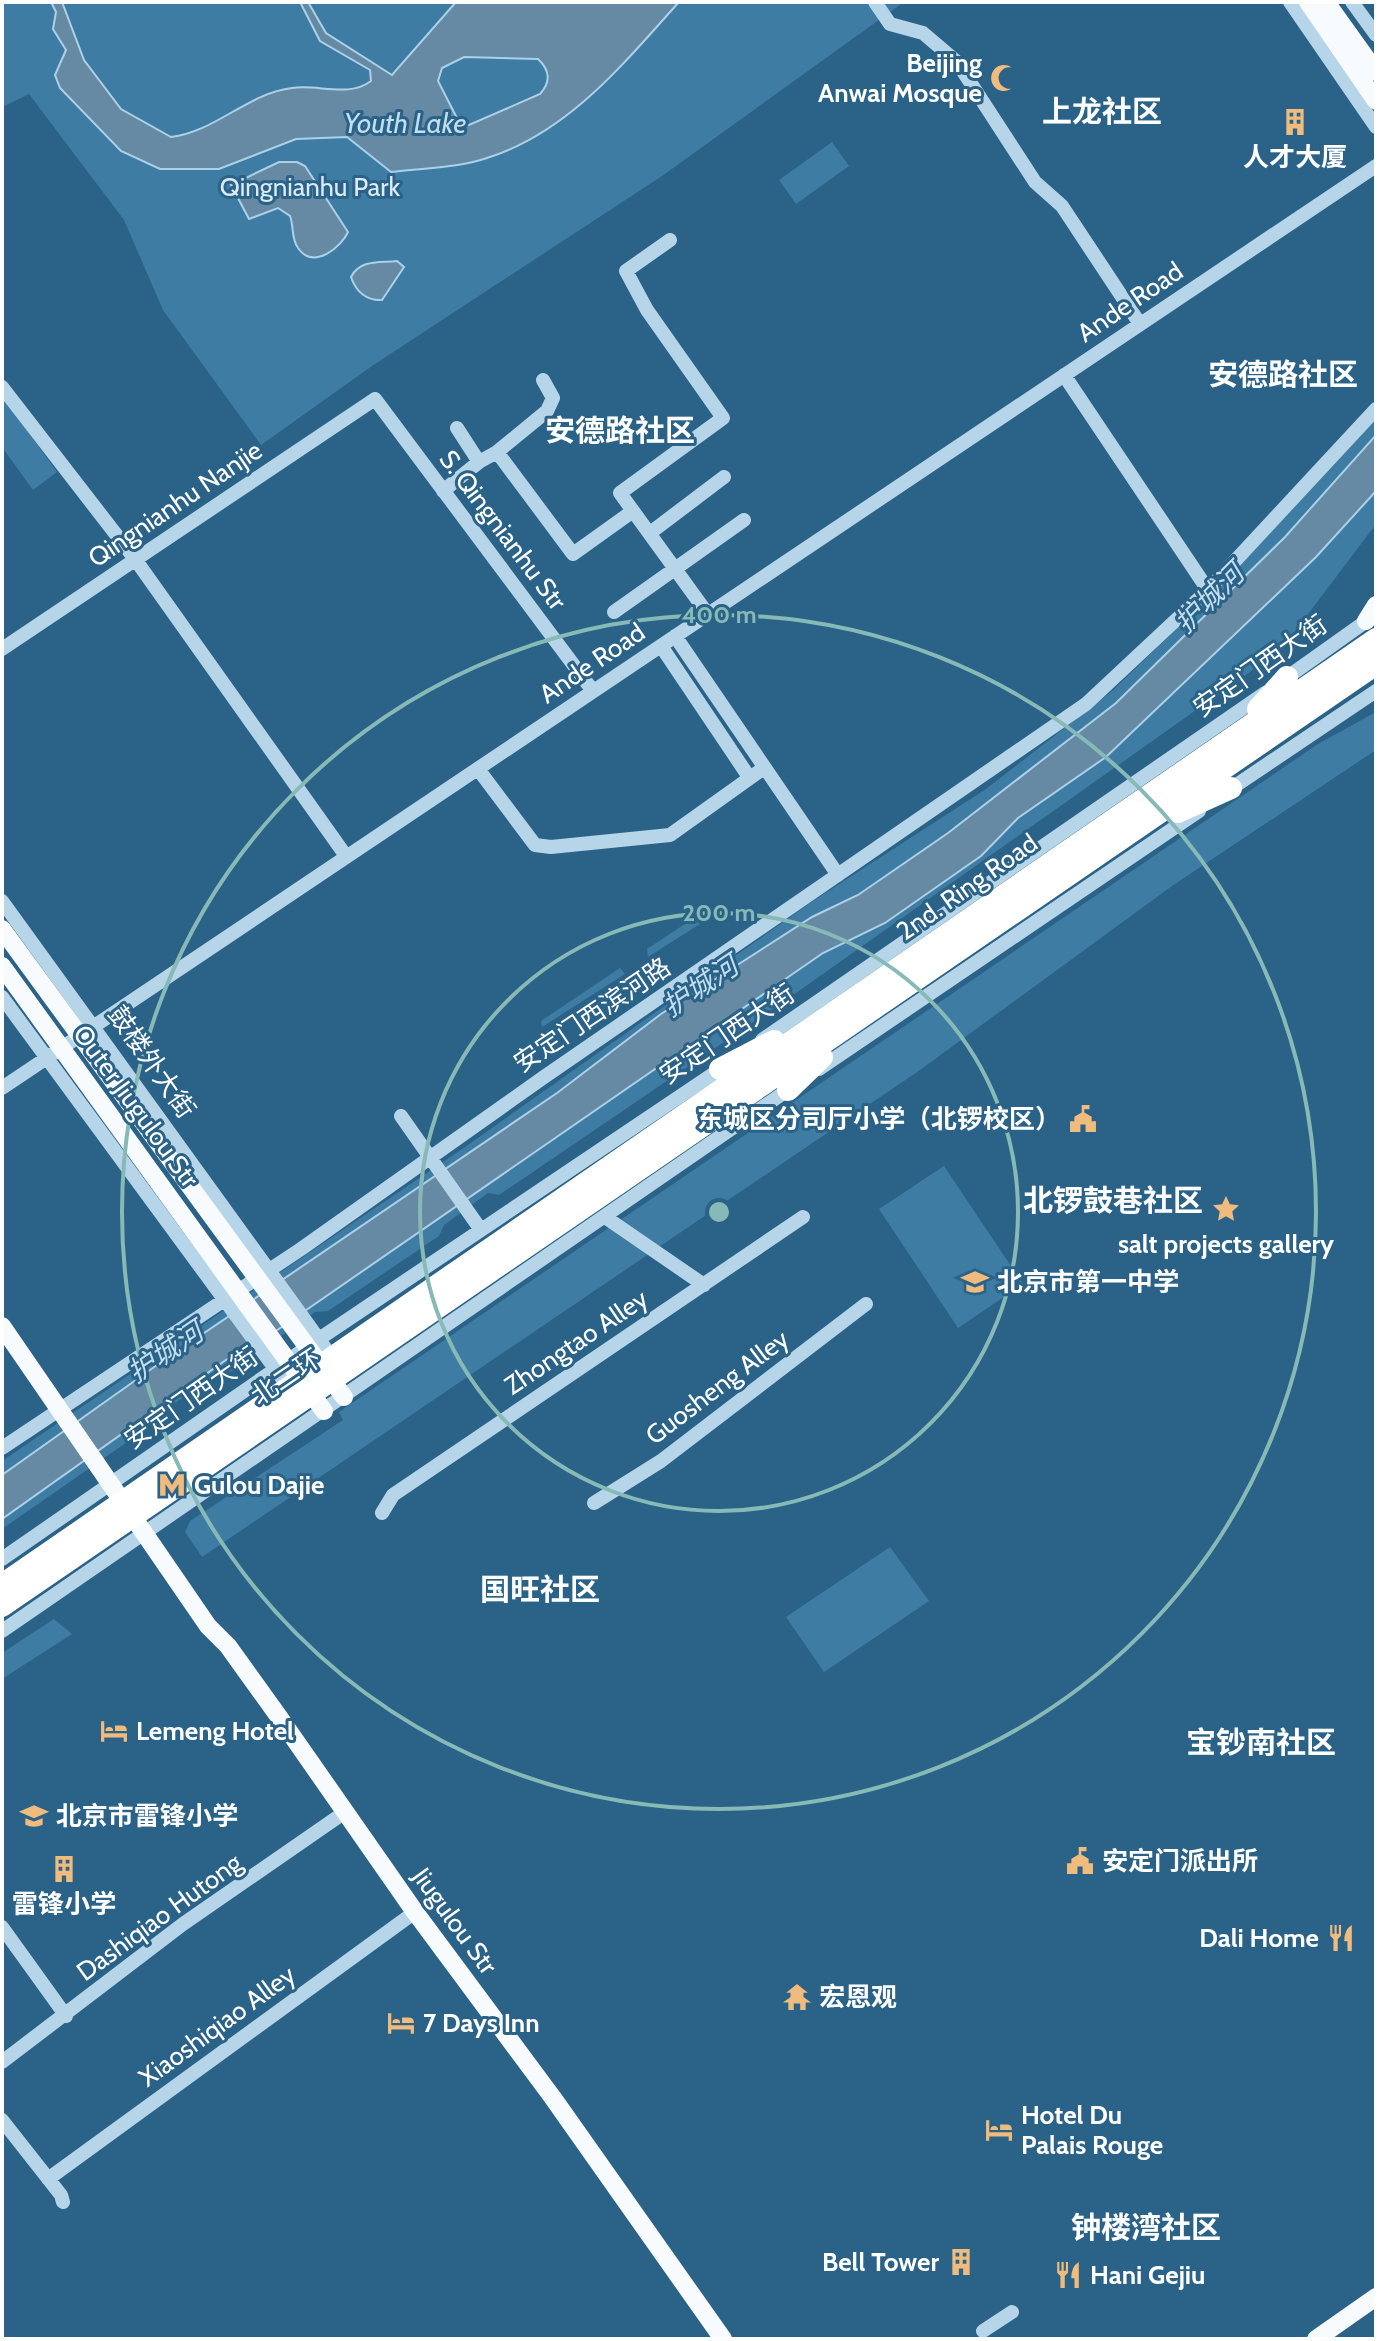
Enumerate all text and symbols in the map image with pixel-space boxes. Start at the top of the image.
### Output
place label: Beijing Anwai Mosque [818,47,982,109]
mosque icon: Beijing Anwai Mosque [989,63,1019,93]
district label: 上龙社区 [1042,93,1162,130]
water label: Youth Lake [344,106,466,140]
building icon: 人才大厦 [1280,107,1310,137]
place label: 人才大厦 [1243,141,1347,173]
park label: Qingnianhu Park [220,171,401,203]
street label: Ande Road [1071,255,1189,349]
district label: 安德路社区 [1208,356,1358,393]
district label: 安德路社区 [545,412,695,449]
street label: Qingnianhu Nanjie [82,434,268,574]
street label: S. Qingnianhu Str [433,444,574,617]
water label: 护城河 [1167,553,1254,640]
text: 400 m [681,600,757,629]
street label: 安定门西大街 [1187,608,1333,724]
street label: Ande Road [533,616,651,710]
street label: 2nd. Ring Road [890,827,1044,947]
text: 200 m [683,898,755,927]
water label: 护城河 [656,946,748,1024]
street label: 安定门西滨河路 [508,951,676,1079]
street label: 安定门西大街 [653,977,801,1091]
street label: 鼓楼外大街 [102,1000,202,1124]
street label: Outer Jiugulou Str [66,1018,206,1194]
place label: 东城区分司厅小学（北锣校区） [697,1103,1061,1135]
public building icon: 东城区分司厅小学（北锣校区） [1068,1104,1098,1134]
district label: 北锣鼓巷社区 [1023,1182,1203,1219]
place icon: salt projects gallery [1211,1194,1241,1224]
centre of rings [705,1198,733,1226]
place label: salt projects gallery [1118,1228,1334,1260]
place label: 北京市第一中学 [997,1266,1179,1298]
school or university icon: 北京市第一中学 [960,1267,990,1297]
street label: Zhongtao Alley [498,1282,654,1402]
water label: 护城河 [121,1312,213,1390]
street label: Guosheng Alley [639,1323,795,1451]
street label: 安定门西大街 [118,1340,264,1456]
street label: 北二环 [245,1342,327,1412]
place label: Gulou Dajie [194,1469,324,1501]
metro station icon: Gulou Dajie [157,1470,187,1500]
district label: 国旺社区 [480,1571,600,1608]
place label: Lemeng Hotel [136,1715,294,1747]
hotel icon: Lemeng Hotel [99,1716,129,1746]
district label: 宝钞南社区 [1186,1724,1336,1761]
place label: 北京市雷锋小学 [56,1800,238,1832]
school or university icon: 北京市雷锋小学 [19,1801,49,1831]
place label: 安定门派出所 [1102,1845,1258,1877]
street label: Dashiqiao Hutong [70,1846,249,1988]
public building icon: 安定门派出所 [1065,1846,1095,1876]
building icon: 雷锋小学 [49,1854,79,1884]
street label: Jiugulou Str [405,1861,505,1981]
place label: 雷锋小学 [12,1888,116,1920]
place label: Dali Home [1199,1922,1319,1954]
restaurant icon: Dali Home [1326,1923,1356,1953]
street label: Xiaoshiqiao Alley [133,1959,301,2093]
place label: 宏恩观 [819,1981,897,2013]
temple icon: 宏恩观 [782,1982,812,2012]
place label: 7 Days Inn [423,2007,540,2039]
hotel icon: 7 Days Inn [386,2008,416,2038]
place label: Hotel Du Palais Rouge [1021,2099,1163,2161]
hotel icon: Hotel Du Palais Rouge [984,2115,1014,2145]
district label: 钟楼湾社区 [1071,2209,1221,2246]
place label: Bell Tower [822,2246,939,2278]
building icon: Bell Tower [946,2247,976,2277]
place label: Hani Gejiu [1090,2259,1205,2291]
restaurant icon: Hani Gejiu [1053,2260,1083,2290]

